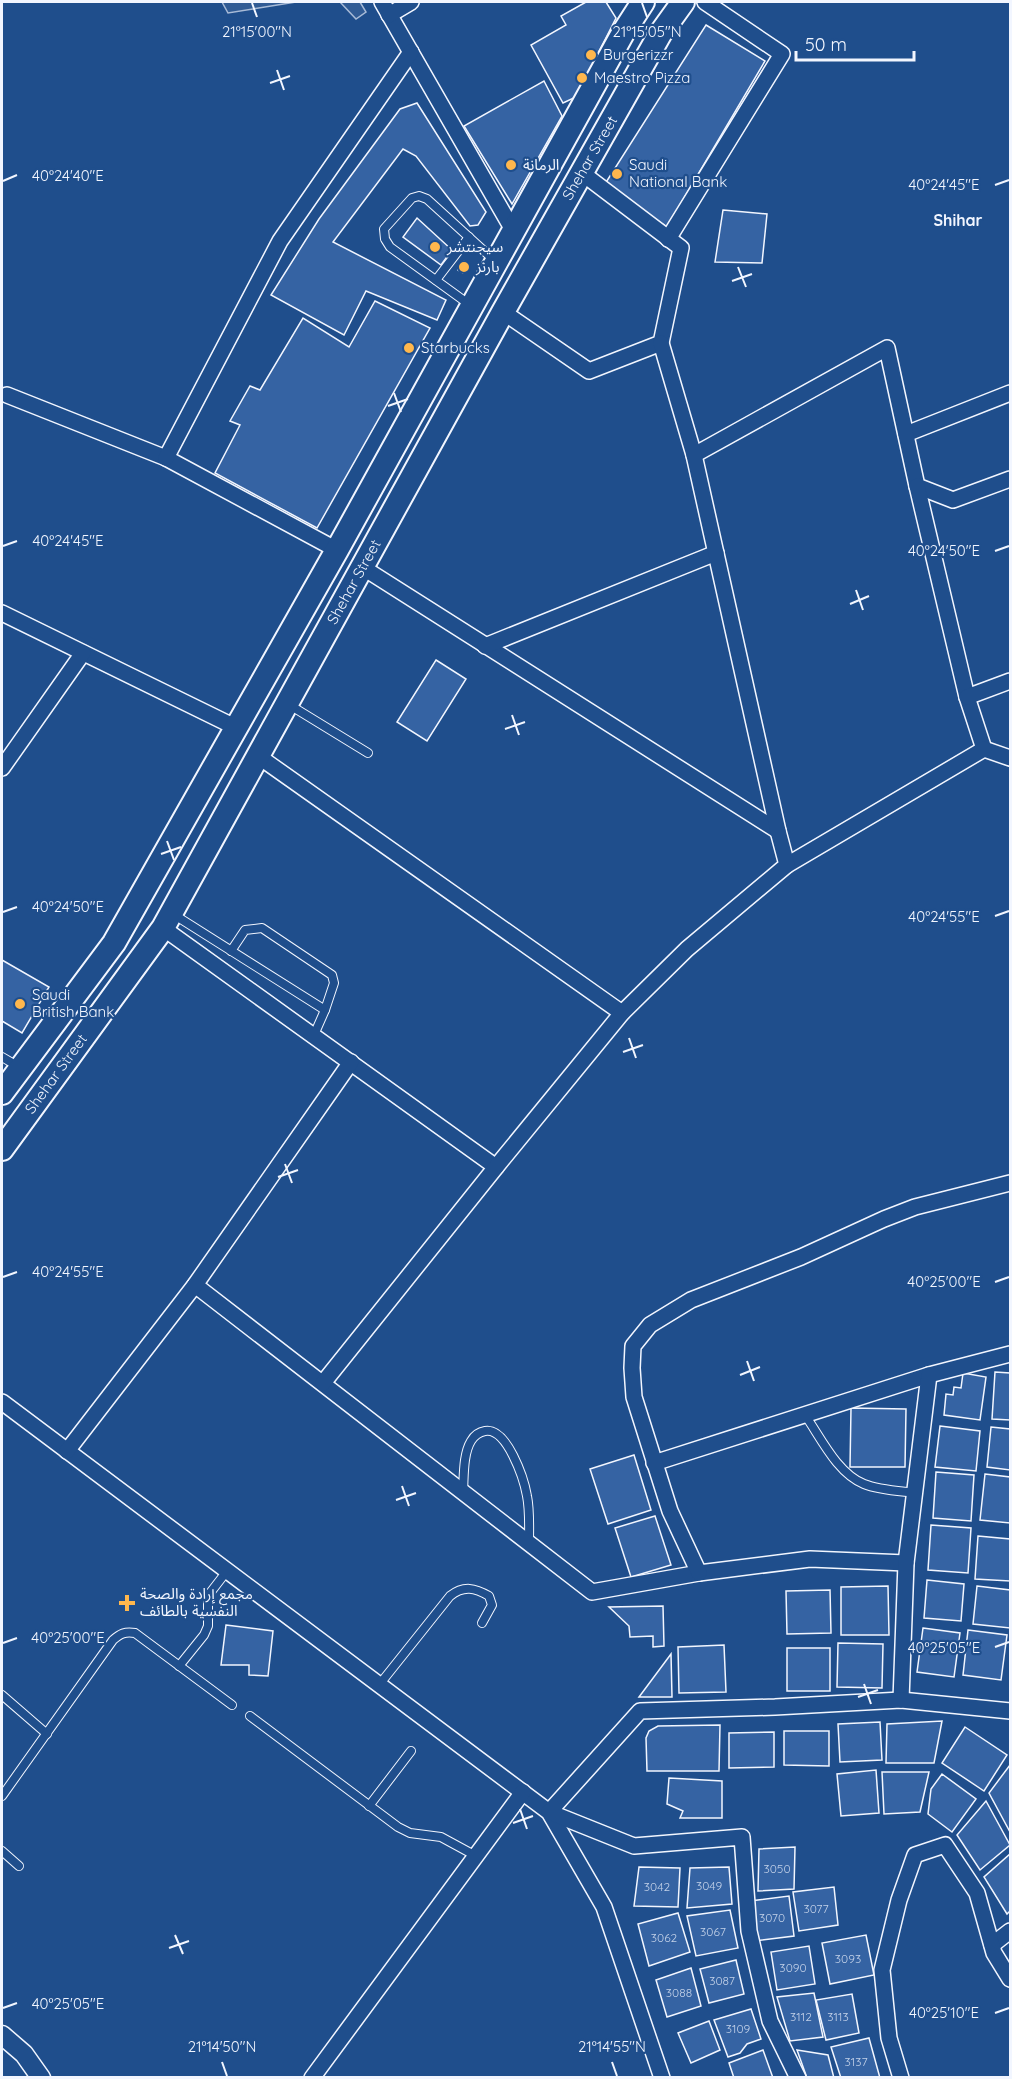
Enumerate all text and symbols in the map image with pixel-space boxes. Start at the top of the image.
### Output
text: 21°15'00"N [222,22,292,41]
text: 21°15'05"N [612,22,682,41]
scale bar [796,24,914,62]
text: 50 m [805,33,847,56]
place label: Burgerizzr [603,45,674,64]
marker: Burgerizzr [584,48,598,62]
place label: Maestro Pizza [594,68,690,87]
marker: Maestro Pizza [575,71,589,85]
street label: Shehar Street [558,112,621,203]
place label: الرمانة [523,155,559,174]
place label: Saudi National Bank [629,155,727,191]
marker: الرمانة [504,158,518,172]
text: 40°24'40"E [32,166,104,185]
marker: Saudi National Bank [610,167,624,181]
text: 40°24'45"E [908,175,980,194]
district label: Shihar [933,210,983,230]
place label: سيجنتشر [446,237,504,256]
marker: سيجنتشر [428,240,442,254]
place label: بارنز [475,257,499,276]
marker: بارنز [457,260,471,274]
place label: Starbucks [421,338,490,357]
marker: Starbucks [402,341,416,355]
text: 40°24'45"E [32,531,104,550]
street label: Shehar Street [322,536,385,627]
text: 40°24'50"E [908,541,980,560]
text: 40°24'50"E [32,897,104,916]
text: 40°24'55"E [908,907,980,926]
place label: Saudi British Bank [32,985,114,1021]
marker: Saudi British Bank [13,997,27,1011]
street label: Shehar Street [20,1030,91,1117]
text: 40°24'55"E [32,1262,104,1281]
text: 40°25'00"E [907,1272,981,1291]
place label: مجمع إرادة والصحة النفسية بالطائف [140,1584,253,1620]
marker: مجمع إرادة والصحة النفسية بالطائف [118,1594,136,1612]
text: 40°25'00"E [31,1628,105,1647]
text: 40°25'05"E [908,1638,980,1657]
house number: 3050 [763,1861,791,1876]
house number: 3049 [696,1878,722,1893]
house number: 3042 [644,1879,671,1894]
house number: 3077 [803,1901,829,1916]
house number: 3070 [759,1910,785,1925]
house number: 3067 [700,1924,726,1939]
house number: 3062 [651,1930,678,1945]
house number: 3093 [835,1951,861,1966]
house number: 3090 [779,1960,807,1975]
house number: 3087 [709,1973,735,1988]
house number: 3088 [666,1985,692,2000]
text: 40°25'05"E [32,1994,104,2013]
text: 40°25'10"E [909,2003,979,2022]
house number: 3112 [790,2009,812,2024]
house number: 3113 [827,2009,849,2024]
house number: 3109 [726,2021,751,2036]
text: 21°14'50"N [188,2037,256,2056]
text: 21°14'55"N [578,2037,646,2056]
house number: 3137 [844,2054,868,2069]

